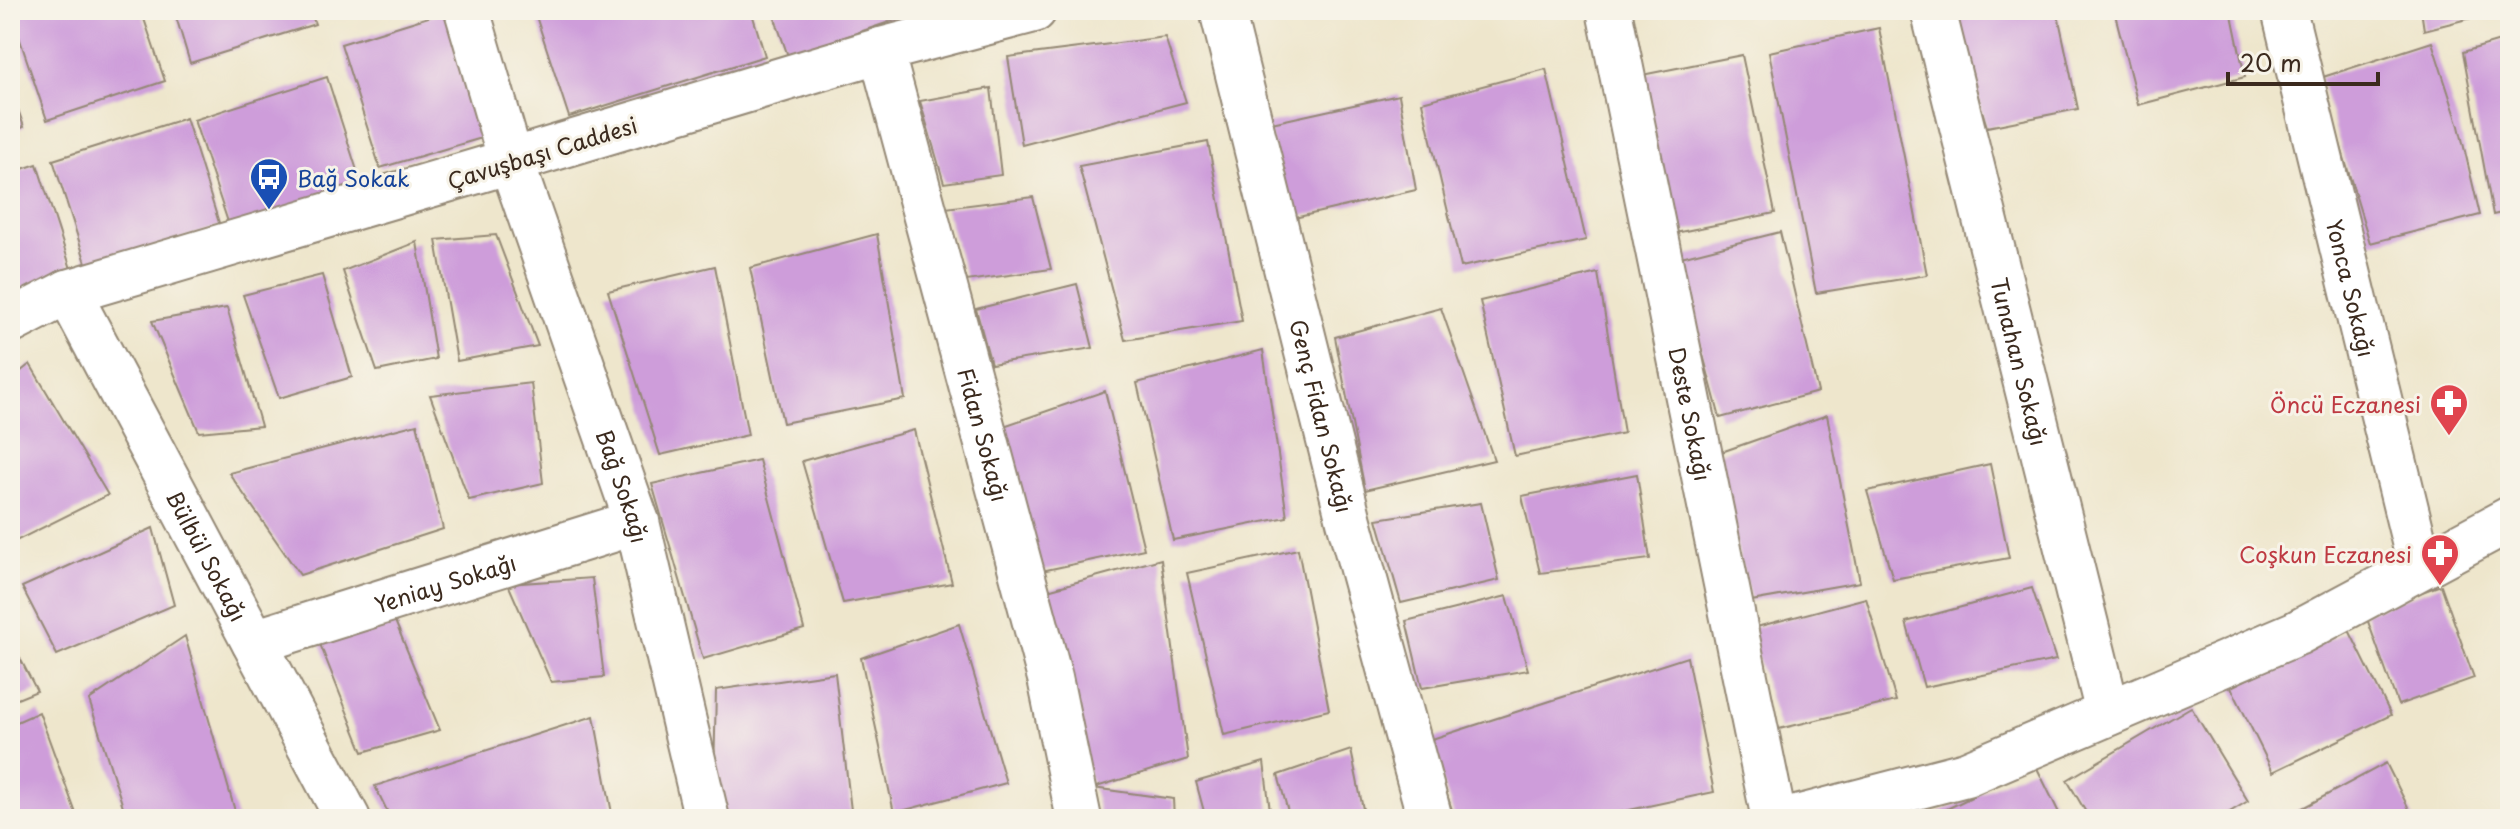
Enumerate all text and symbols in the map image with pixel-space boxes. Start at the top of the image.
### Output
scale bar [2228,36,2378,86]
text: 20 m [2240,44,2302,80]
street label: Çavuşbaşı Caddesi [443,107,641,197]
bus stop icon: Bağ Sokak [248,156,290,211]
place label: Bağ Sokak [297,161,410,194]
street label: Yonca Sokağı [2319,216,2385,360]
street label: Tunahan Sokağı [1984,274,2057,449]
street label: Genç Fidan Sokağı [1283,315,1363,516]
street label: Deste Sokağı [1662,344,1721,483]
street label: Fidan Sokağı [951,364,1018,505]
pharmacy icon: Öncü Eczanesi [2428,382,2470,437]
place label: Öncü Eczanesi [2270,387,2421,420]
street label: Bağ Sokağı [589,425,658,546]
street label: Bülbül Sokağı [159,484,256,627]
pharmacy icon: Coşkun Eczanesi [2419,532,2461,587]
place label: Coşkun Eczanesi [2239,537,2412,570]
street label: Yeniay Sokağı [370,545,520,620]

